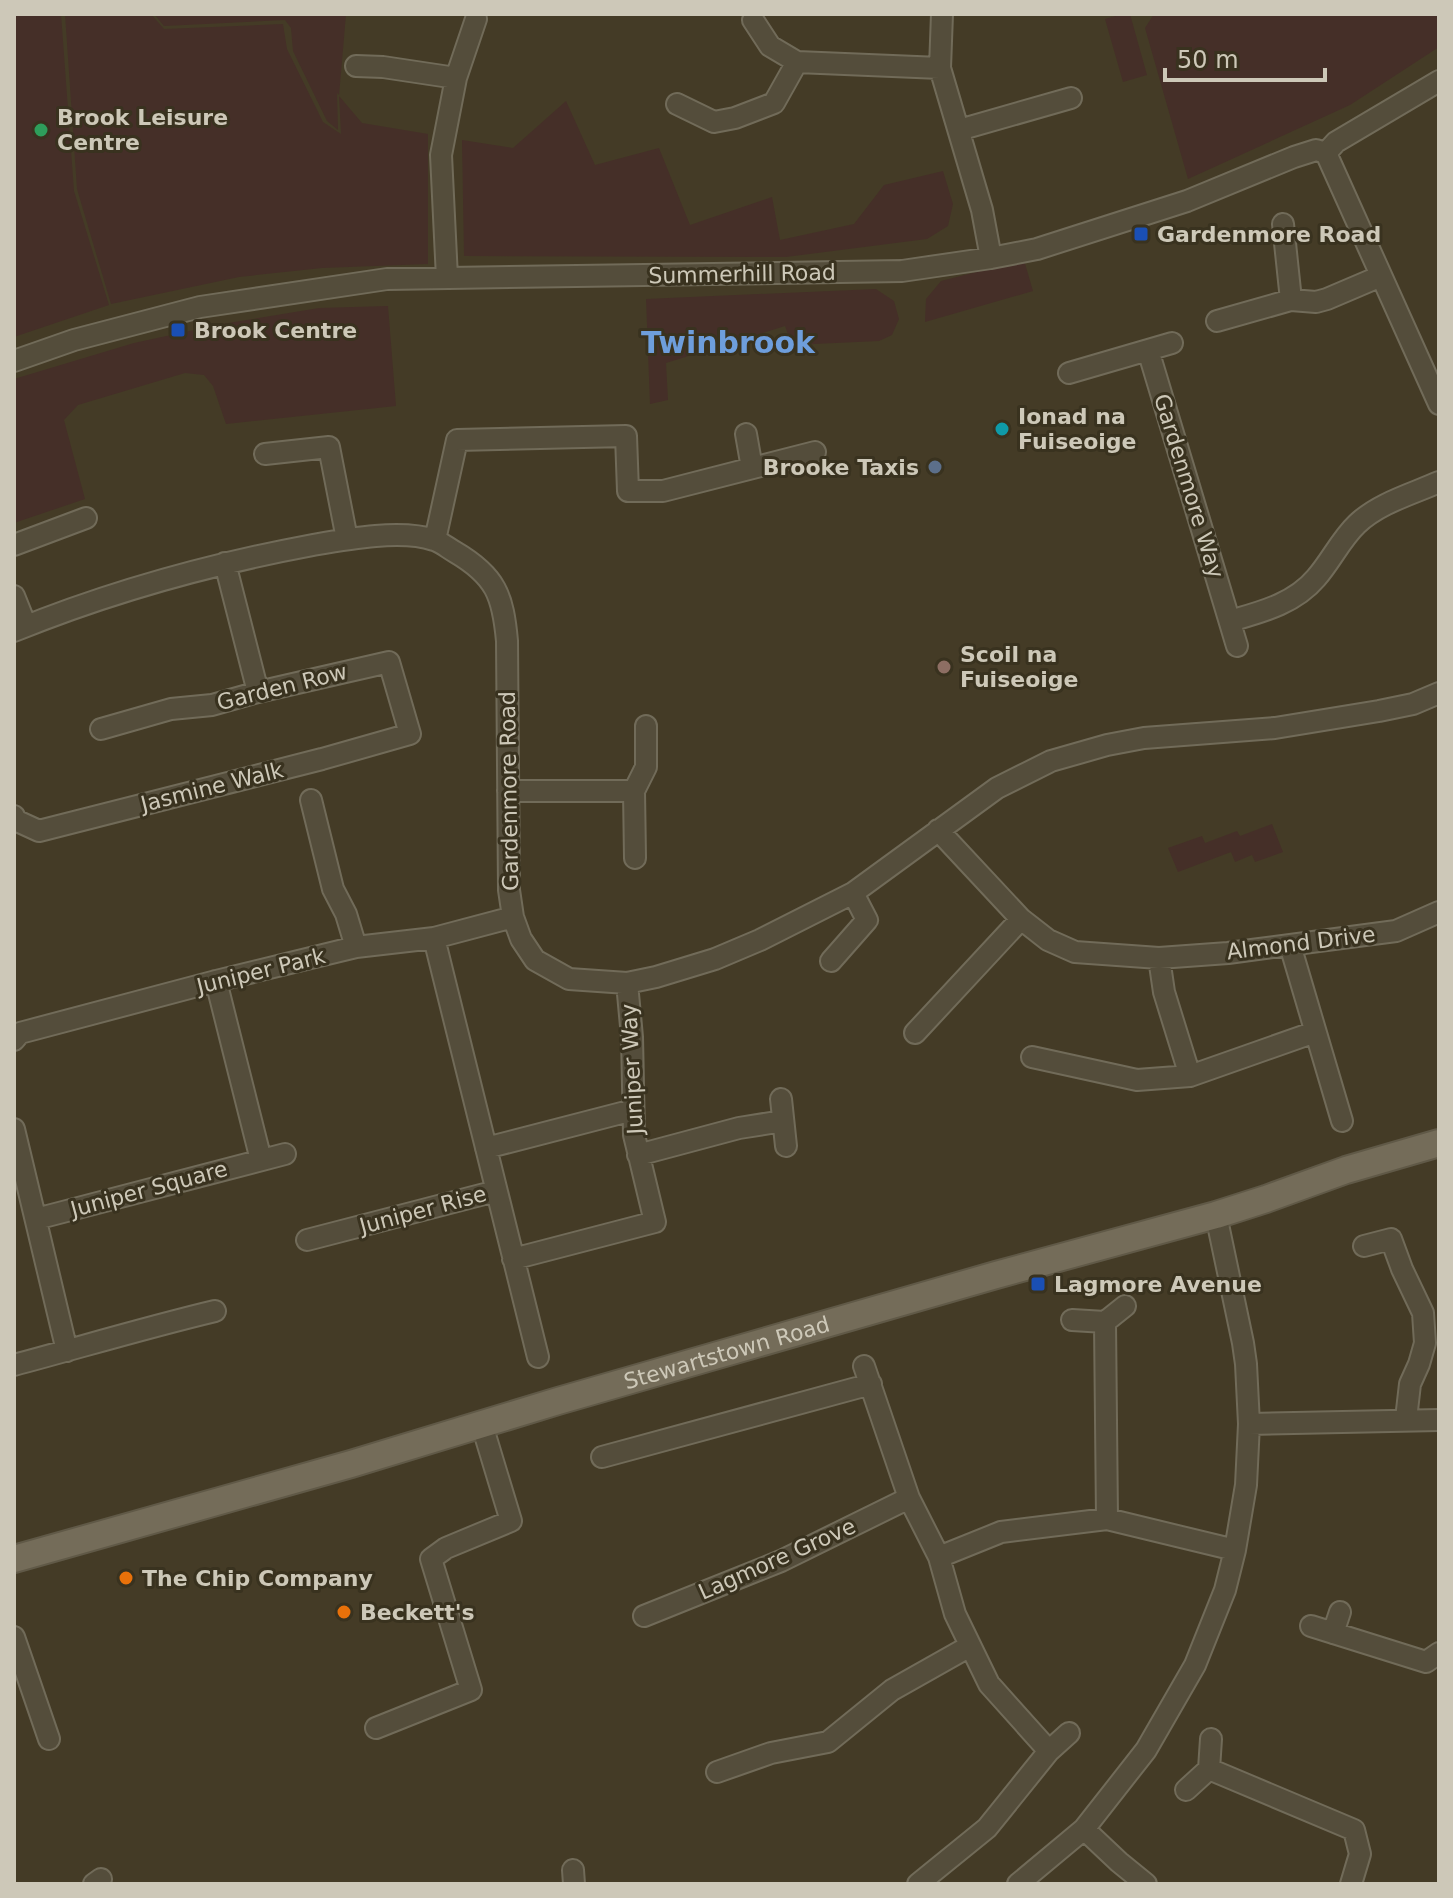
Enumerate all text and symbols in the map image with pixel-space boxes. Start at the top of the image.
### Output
scale bar [1165,32,1325,82]
text: 50 m [1177,46,1239,74]
place label: Brook Leisure Centre [57,105,228,155]
marker: Brook Leisure Centre [32,121,50,139]
place label: Gardenmore Road [1157,222,1381,247]
marker: Gardenmore Road [1132,225,1150,243]
street label: Summerhill Road [648,260,836,288]
place label: Brook Centre [194,318,357,343]
marker: Brook Centre [169,321,187,339]
district label: Twinbrook [641,325,816,360]
street label: Gardenmore Way [1149,391,1229,581]
place label: Ionad na Fuiseoige [1018,404,1136,454]
marker: Ionad na Fuiseoige [993,420,1011,438]
place label: Brooke Taxis [763,455,919,480]
marker: Brooke Taxis [926,458,944,476]
place label: Scoil na Fuiseoige [960,642,1078,692]
marker: Scoil na Fuiseoige [935,658,953,676]
street label: Garden Row [214,659,350,715]
street label: Gardenmore Road [495,691,523,891]
street label: Jasmine Walk [136,757,286,817]
street label: Almond Drive [1225,921,1377,965]
street label: Juniper Park [192,943,328,1000]
street label: Juniper Way [616,1003,648,1137]
street label: Juniper Square [66,1156,230,1222]
street label: Juniper Rise [355,1181,489,1239]
place label: Lagmore Avenue [1054,1272,1262,1297]
marker: Lagmore Avenue [1029,1275,1047,1293]
street label: Stewartstown Road [621,1311,833,1394]
street label: Lagmore Grove [695,1513,859,1605]
place label: The Chip Company [142,1566,373,1591]
marker: The Chip Company [117,1569,135,1587]
place label: Beckett's [360,1600,475,1625]
marker: Beckett's [335,1603,353,1621]

